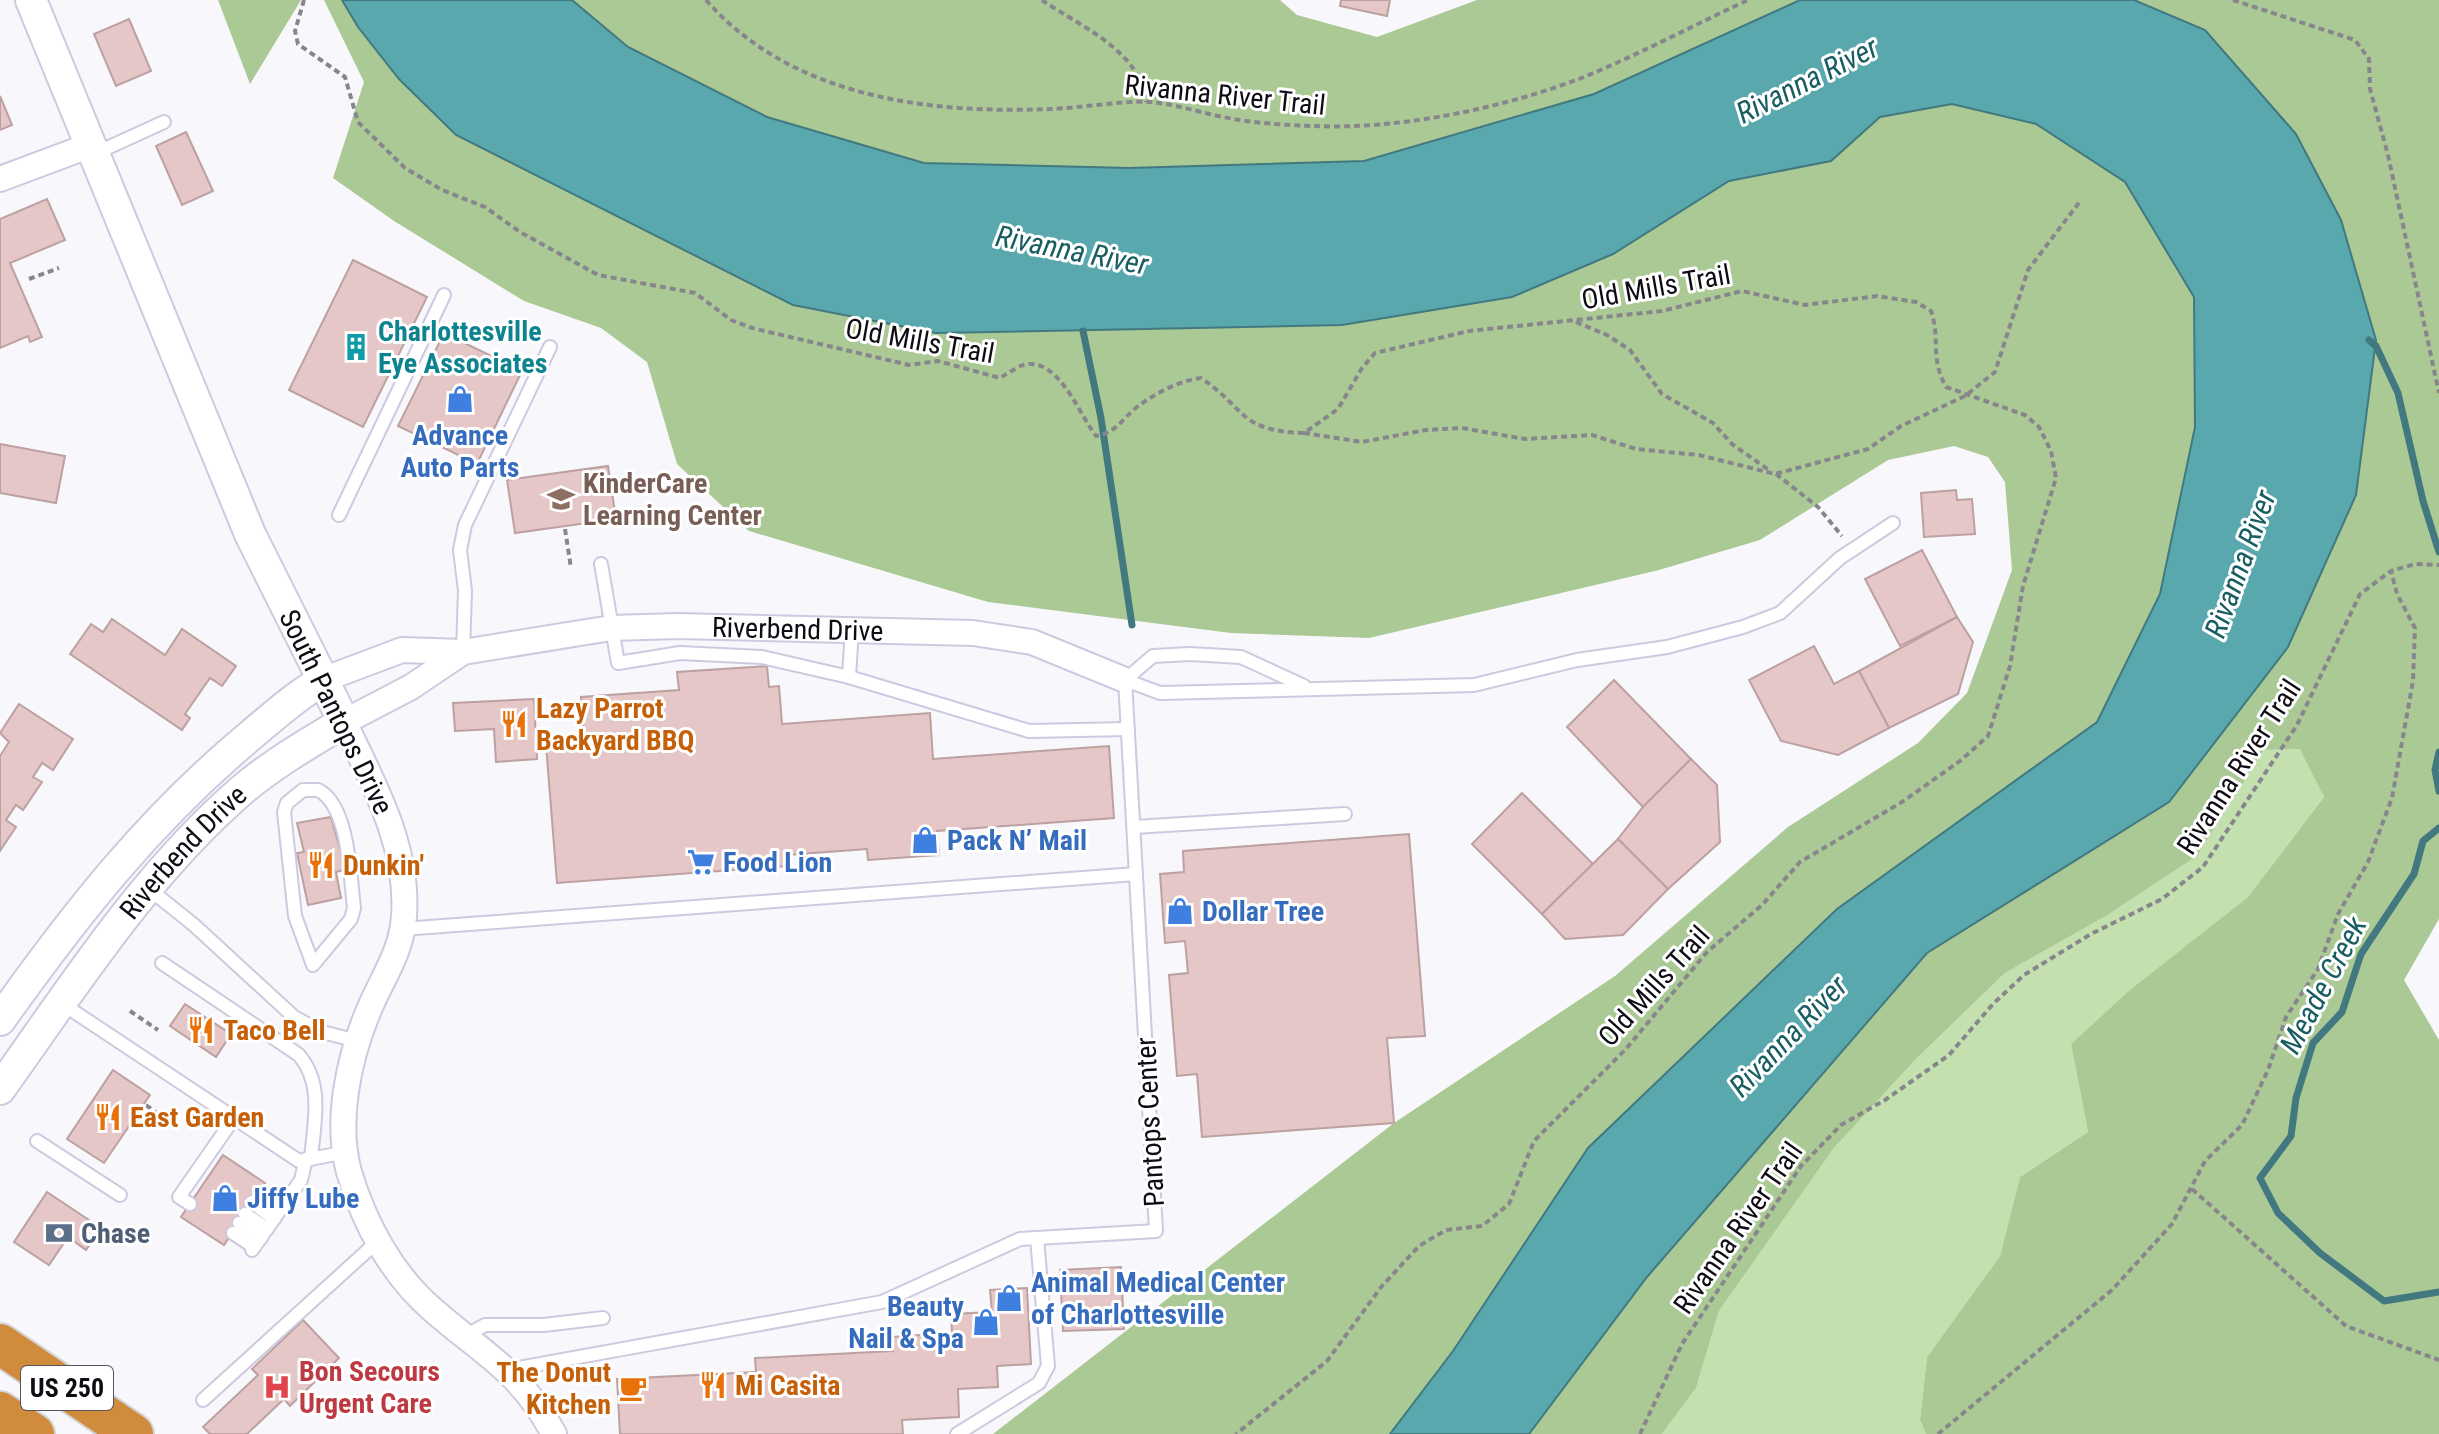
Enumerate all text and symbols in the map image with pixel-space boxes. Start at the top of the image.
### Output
water label: Rivanna River [1730,29,1885,131]
street label: Rivanna River Trail [1123,68,1327,122]
water label: Rivanna River [993,218,1152,282]
street label: Old Mills Trail [1579,258,1733,316]
street label: Old Mills Trail [843,312,997,370]
place label: Charlottesville Eye Associates [378,315,547,380]
building icon: Charlottesville Eye Associates [341,332,371,362]
shop icon: Advance Auto Parts [445,384,475,414]
place label: Advance Auto Parts [400,419,520,484]
place label: KinderCare Learning Center [583,467,762,532]
school or university icon: KinderCare Learning Center [546,484,576,514]
water label: Rivanna River [2197,485,2283,642]
street label: South Pantops Drive [272,604,400,820]
street label: Riverbend Drive [712,610,884,647]
street label: Rivanna River Trail [2170,673,2308,861]
place label: Lazy Parrot Backyard BBQ [536,692,694,757]
restaurant icon: Lazy Parrot Backyard BBQ [499,709,529,739]
street label: Riverbend Drive [112,778,253,925]
place label: Pack N’ Mail [947,824,1087,857]
shop icon: Pack N’ Mail [910,825,940,855]
place label: Food Lion [723,846,832,879]
supermarket icon: Food Lion [686,847,716,877]
place label: Dunkin' [343,849,424,882]
restaurant icon: Dunkin' [306,850,336,880]
place label: Dollar Tree [1202,895,1324,928]
shop icon: Dollar Tree [1165,896,1195,926]
water label: Meade Creek [2272,910,2374,1059]
street label: Old Mills Trail [1591,919,1717,1053]
water label: Rivanna River [1722,968,1855,1104]
place label: Taco Bell [223,1014,326,1047]
restaurant icon: Taco Bell [186,1015,216,1045]
street label: Pantops Center [1129,1036,1171,1208]
place label: East Garden [130,1101,264,1134]
restaurant icon: East Garden [93,1102,123,1132]
street label: Rivanna River Trail [1667,1136,1809,1320]
place label: Jiffy Lube [247,1182,359,1215]
shop icon: Jiffy Lube [210,1183,240,1213]
place label: Chase [81,1217,150,1250]
bank icon: Chase [44,1218,74,1248]
place label: Animal Medical Center of Charlottesville [1031,1266,1285,1331]
shop icon: Animal Medical Center of Charlottesville [994,1283,1024,1313]
place label: Beauty Nail & Spa [848,1290,965,1355]
shop icon: Beauty Nail & Spa [971,1307,1001,1337]
place label: Bon Secours Urgent Care [299,1355,440,1420]
place label: The Donut Kitchen [496,1356,611,1421]
road number: US 250 [21,1366,113,1410]
place label: Mi Casita [735,1369,840,1402]
restaurant icon: Mi Casita [698,1370,728,1400]
hospital icon: Bon Secours Urgent Care [262,1372,292,1402]
cafe icon: The Donut Kitchen [618,1373,648,1403]

